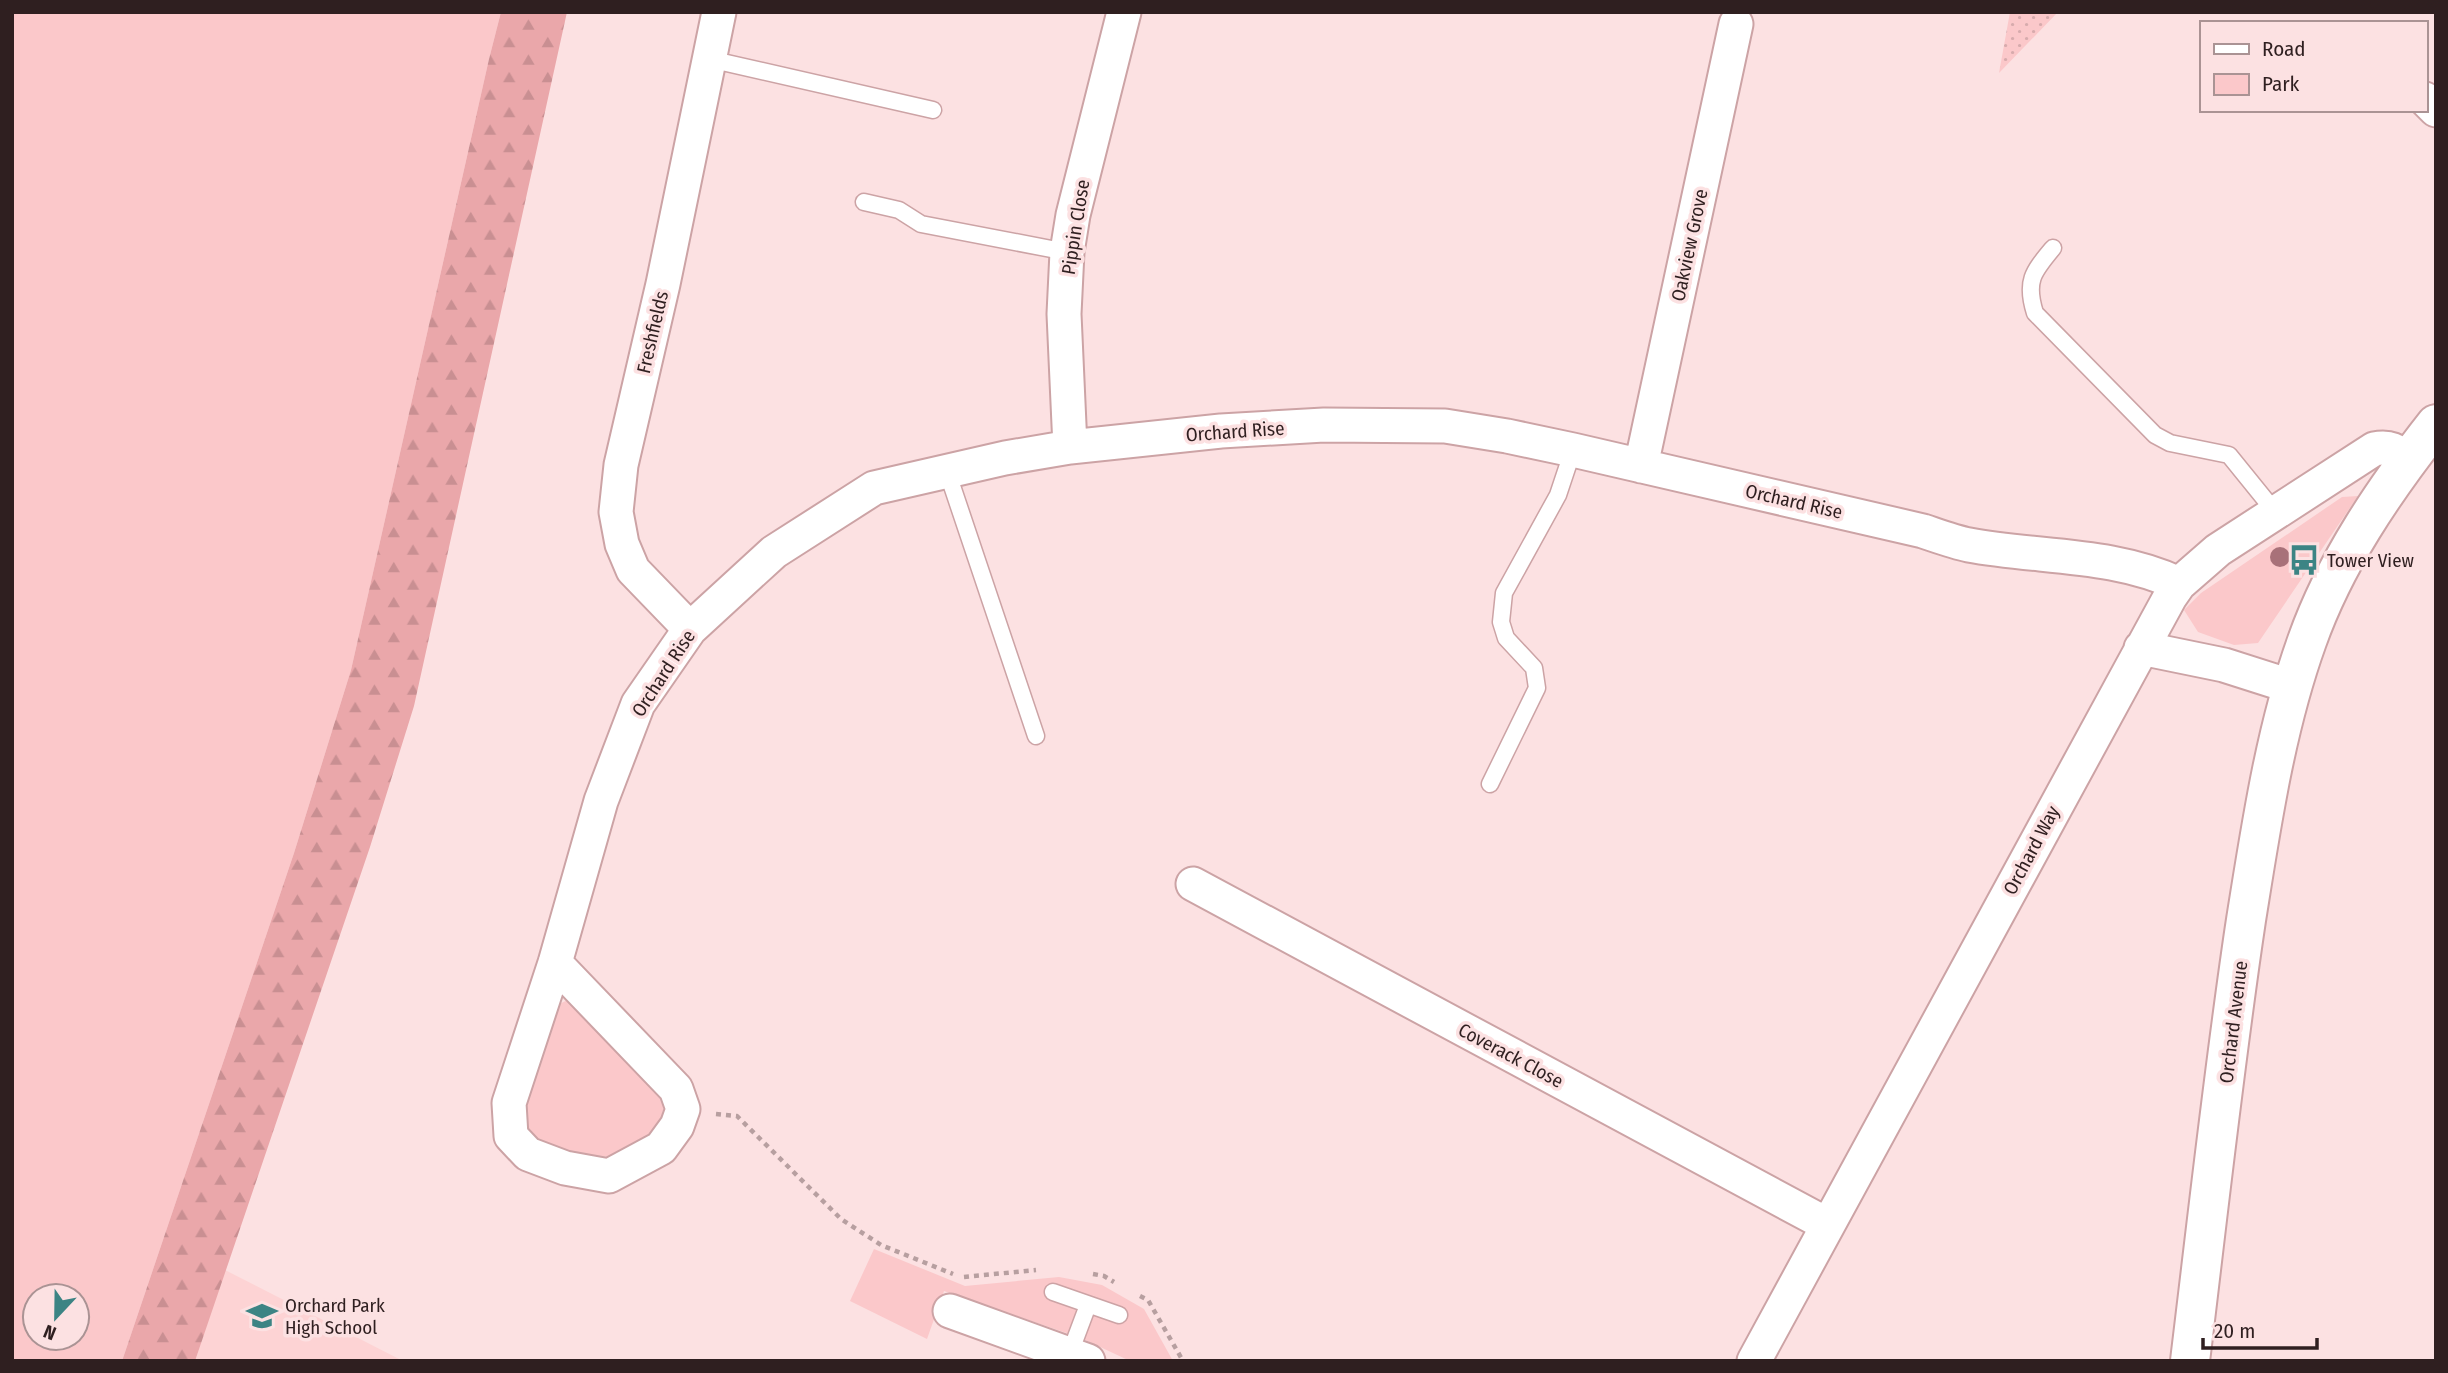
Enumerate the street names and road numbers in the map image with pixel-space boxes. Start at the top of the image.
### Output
street label: Pippin Close [1057,178,1094,276]
street label: Oakview Grove [1666,187,1713,303]
street label: Freshfields [632,289,673,376]
street label: Orchard Rise [1185,417,1285,446]
street label: Orchard Rise [1743,479,1845,524]
street label: Orchard Rise [627,626,700,721]
street label: Orchard Way [1998,801,2065,899]
street label: Orchard Avenue [2215,959,2252,1085]
street label: Coverack Close [1454,1018,1567,1093]

